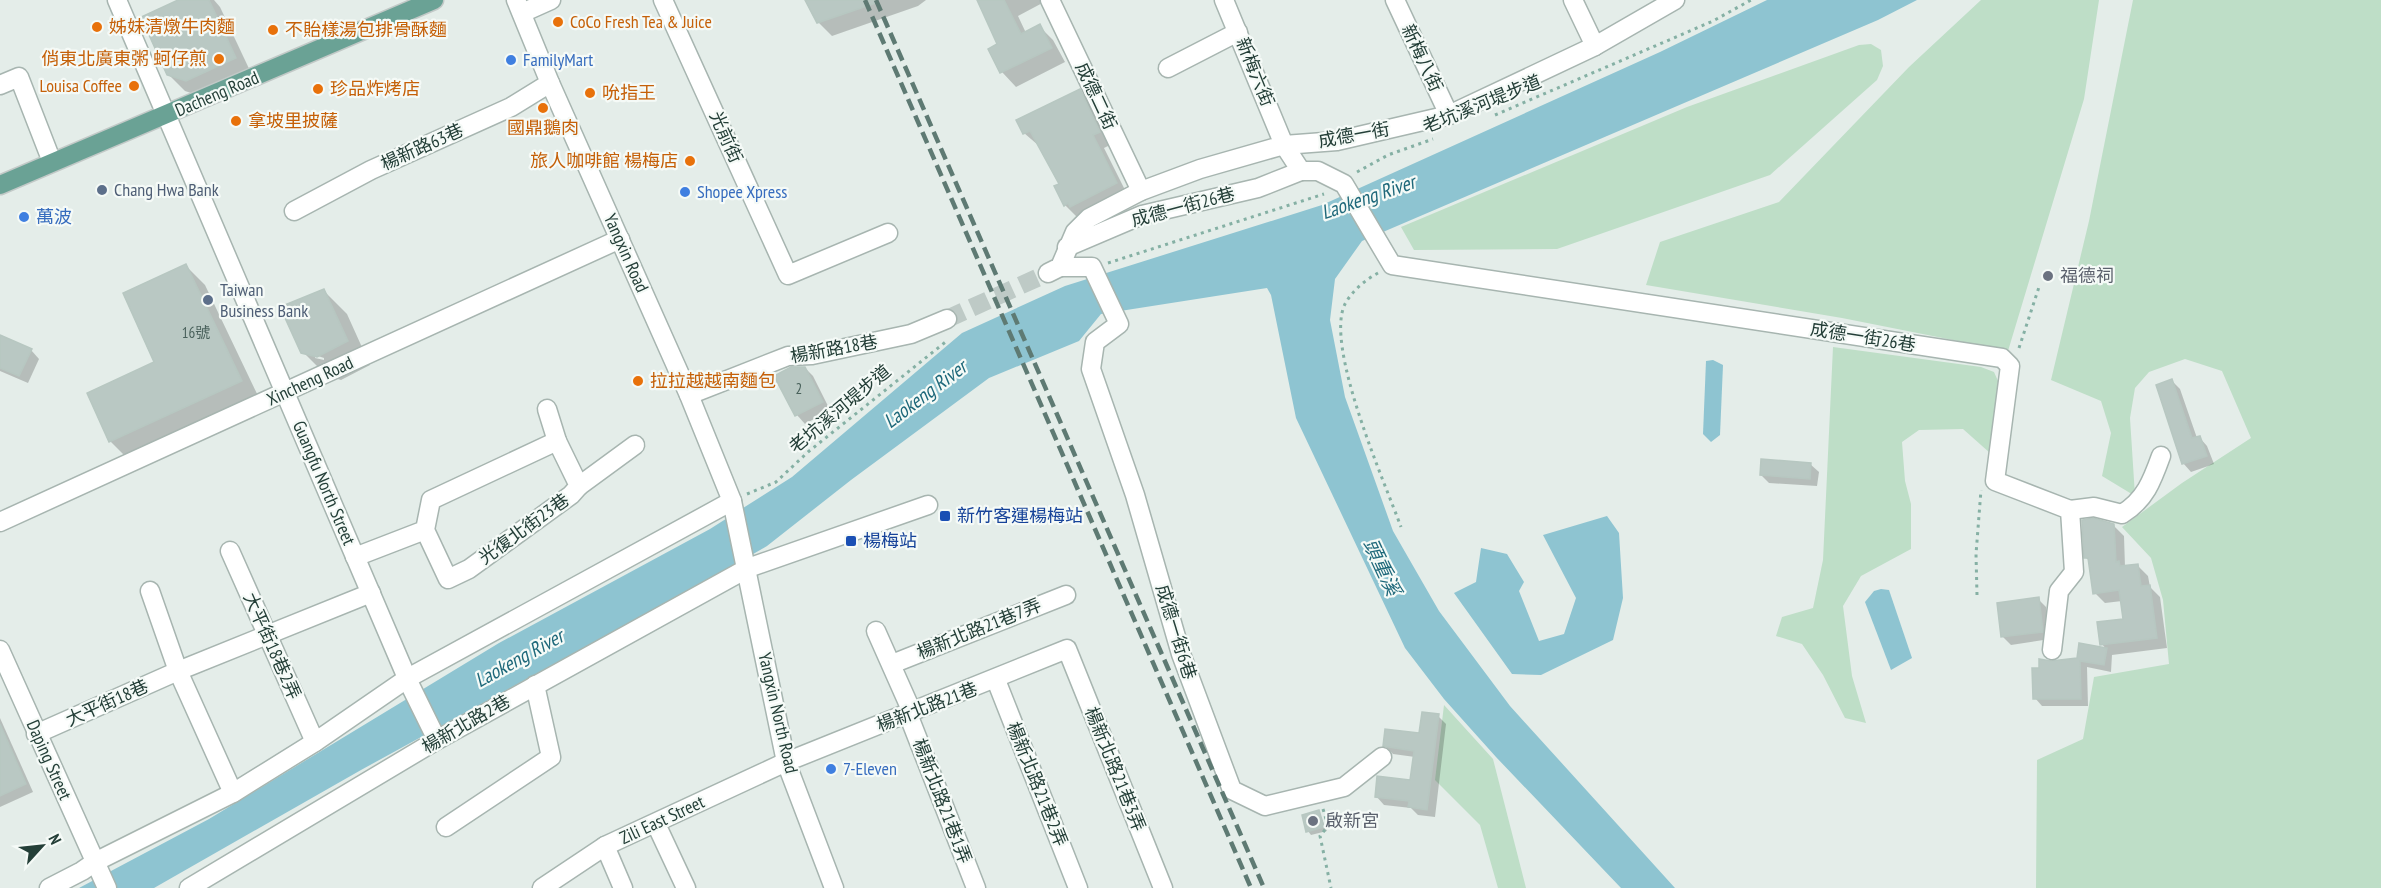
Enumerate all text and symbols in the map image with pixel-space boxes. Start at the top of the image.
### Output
place label: CoCo Fresh Tea & Juice [570,10,712,33]
place label: 姊妹清燉牛肉麵 [109,15,235,38]
marker: CoCo Fresh Tea & Juice [551,15,565,29]
place label: 不貽樣湯包排骨酥麵 [285,18,447,41]
marker: 姊妹清燉牛肉麵 [90,20,104,34]
street label: 新梅八街 [1397,20,1448,95]
marker: 不貽樣湯包排骨酥麵 [266,23,280,37]
street label: 新梅六街 [1231,34,1280,109]
place label: 俏東北廣東粥 蚵仔煎 [41,47,207,70]
place label: FamilyMart [523,48,593,71]
marker: 俏東北廣東粥 蚵仔煎 [212,52,226,66]
marker: FamilyMart [504,53,518,67]
street label: 成德二街 [1071,58,1122,133]
street label: Dacheng Road [172,66,262,121]
street label: 老坑溪河堤步道 [1419,69,1545,138]
place label: Louisa Coffee [40,74,122,97]
place label: 珍品炸烤店 [330,77,420,100]
marker: Louisa Coffee [127,79,141,93]
place label: 吮指王 [602,81,656,104]
marker: 珍品炸烤店 [311,82,325,96]
marker: 吮指王 [583,86,597,100]
marker: 國鼎鵝肉 [536,101,550,115]
street label: 光前街 [705,107,748,166]
place label: 拿坡里披薩 [248,109,338,132]
marker: 拿坡里披薩 [229,114,243,128]
place label: 國鼎鵝肉 [507,116,579,139]
street label: 成德一街 [1316,117,1391,152]
street label: 楊新路63巷 [377,118,467,175]
place label: 旅人咖啡館 楊梅店 [530,149,678,172]
marker: 旅人咖啡館 楊梅店 [683,154,697,168]
water label: Laokeng River [1318,168,1421,225]
place label: Chang Hwa Bank [114,178,219,201]
place label: Shopee Xpress [697,180,787,203]
street label: 成德一街26巷 [1129,182,1237,231]
marker: Chang Hwa Bank [95,183,109,197]
marker: Shopee Xpress [678,185,692,199]
place label: 萬波 [36,205,72,228]
marker: 萬波 [17,210,31,224]
street label: Yangxin Road [599,210,654,296]
place label: 福德祠 [2060,264,2114,287]
marker: 福德祠 [2041,269,2055,283]
place label: Taiwan Business Bank [220,278,308,322]
marker: Taiwan Business Bank [201,293,215,307]
street label: 成德一街26巷 [1809,317,1917,356]
house number: 16號 [182,323,210,342]
street label: 楊新路18巷 [788,330,879,367]
street label: Xincheng Road [263,351,357,411]
water label: Laokeng River [878,353,974,434]
street label: 老坑溪河堤步道 [784,359,895,458]
place label: 拉拉越越南麵包 [650,369,776,392]
marker: 拉拉越越南麵包 [631,374,645,388]
house number: 2 [796,379,802,398]
street label: Guangfu North Street [288,417,361,548]
street label: 光復北街23巷 [474,488,573,569]
place label: 新竹客運楊梅站 [957,504,1083,527]
marker: 新竹客運楊梅站 [938,509,952,523]
place label: 楊梅站 [863,529,917,552]
marker: 楊梅站 [844,534,858,548]
water label: 頭重溪 [1358,534,1408,602]
street label: 成德一街6巷 [1151,582,1202,682]
street label: 大平街18巷2弄 [239,589,306,703]
street label: 楊新北路21巷7弄 [913,593,1044,664]
water label: Laokeng River [470,622,570,693]
street label: Yangxin North Road [753,650,804,776]
street label: 大平街18巷 [62,674,152,731]
street label: 楊新北路21巷 [873,677,981,736]
street label: 楊新北路2巷 [418,689,514,758]
street label: 楊新北路21巷3弄 [1080,703,1151,834]
street label: Daping Street [22,716,77,803]
street label: 楊新北路21巷2弄 [1002,718,1073,849]
street label: 楊新北路21巷1弄 [908,735,977,867]
place label: 7-Eleven [843,757,897,780]
marker: 7-Eleven [824,762,838,776]
street label: Zili East Street [616,790,708,849]
place label: 啟新宮 [1325,809,1379,832]
marker: 啟新宮 [1306,814,1320,828]
north arrow [12,816,72,876]
text: N [44,831,66,848]

